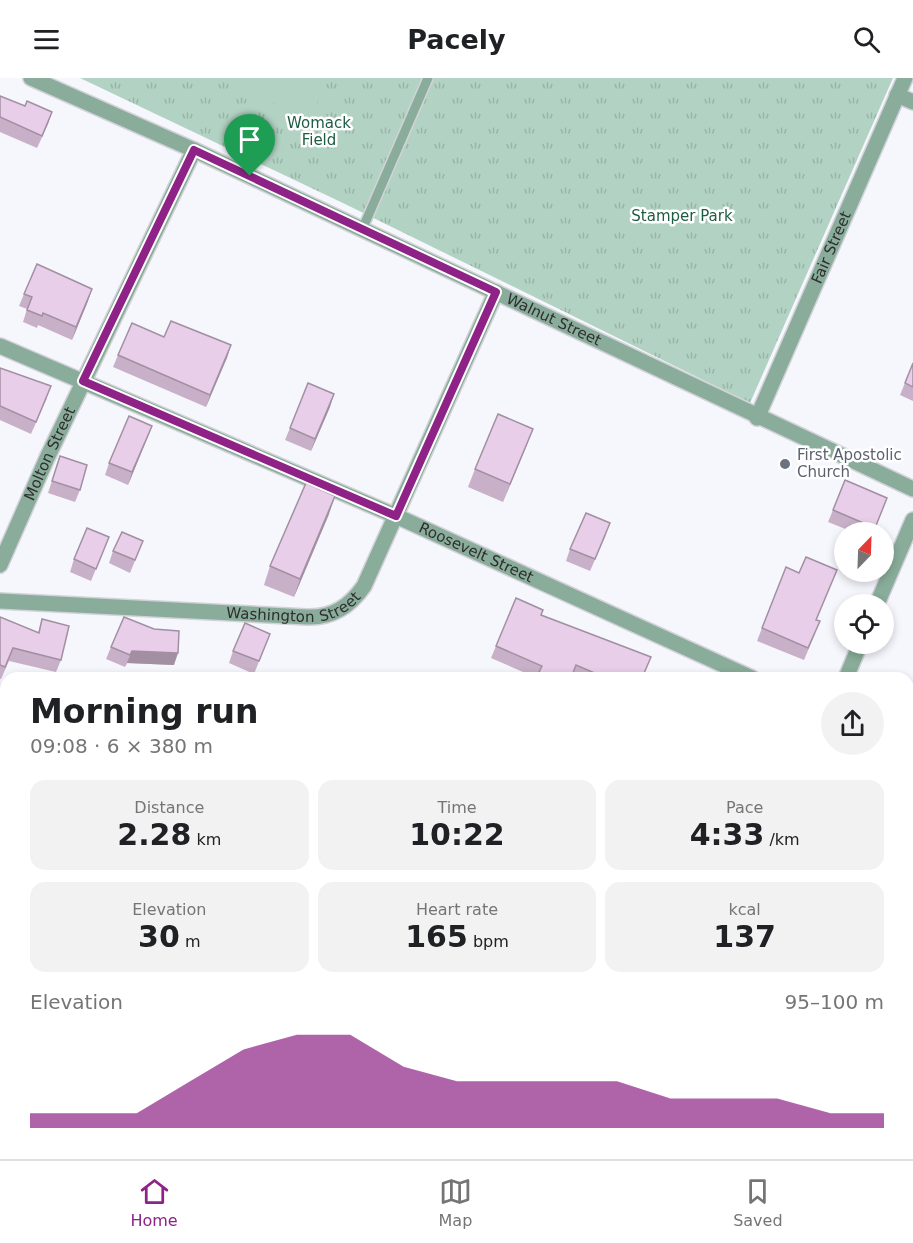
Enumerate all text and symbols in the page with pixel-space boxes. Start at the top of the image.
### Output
icon: menu [30,23,63,56]
icon: search [850,23,883,56]
text: Pacely [407,24,506,55]
pin [224,114,275,176]
park label: Womack Field [287,114,351,149]
icon: arrive [233,123,266,156]
park label: Stamper Park [631,207,733,225]
street label: Fair Street [808,208,855,286]
street label: Walnut Street [504,290,604,350]
street label: Molton Street [20,404,79,503]
place label: First Apostolic Church [797,446,902,481]
marker: First Apostolic Church [778,457,792,471]
street label: Roosevelt Street [416,519,536,586]
north arrow [834,522,894,582]
map controls [834,522,894,654]
street label: Washington Street [226,588,365,626]
button: locate [834,594,894,654]
text: Morning run [30,692,258,731]
button: share [821,692,884,755]
text: 09:08 · 6 × 380 m [30,734,213,758]
text: Distance [134,798,204,817]
text: Time [437,798,477,817]
text: Pace [726,798,763,817]
text: 2.28 [117,817,191,852]
text: 10:22 [409,817,505,852]
text: 4:33 [690,817,764,852]
text: km [191,830,221,849]
text: /km [764,830,800,849]
text: Elevation [132,900,206,919]
text: Heart rate [416,900,498,919]
text: kcal [729,900,761,919]
text: 30 [138,919,180,954]
text: 165 [405,919,468,954]
text: 137 [713,919,776,954]
text: m [180,932,201,951]
text: bpm [468,932,509,951]
text: Elevation [30,990,123,1014]
text: 95–100 m [785,990,884,1014]
tab: Home [130,1175,178,1230]
tab: Map [439,1175,472,1230]
tab: Saved [733,1175,783,1230]

